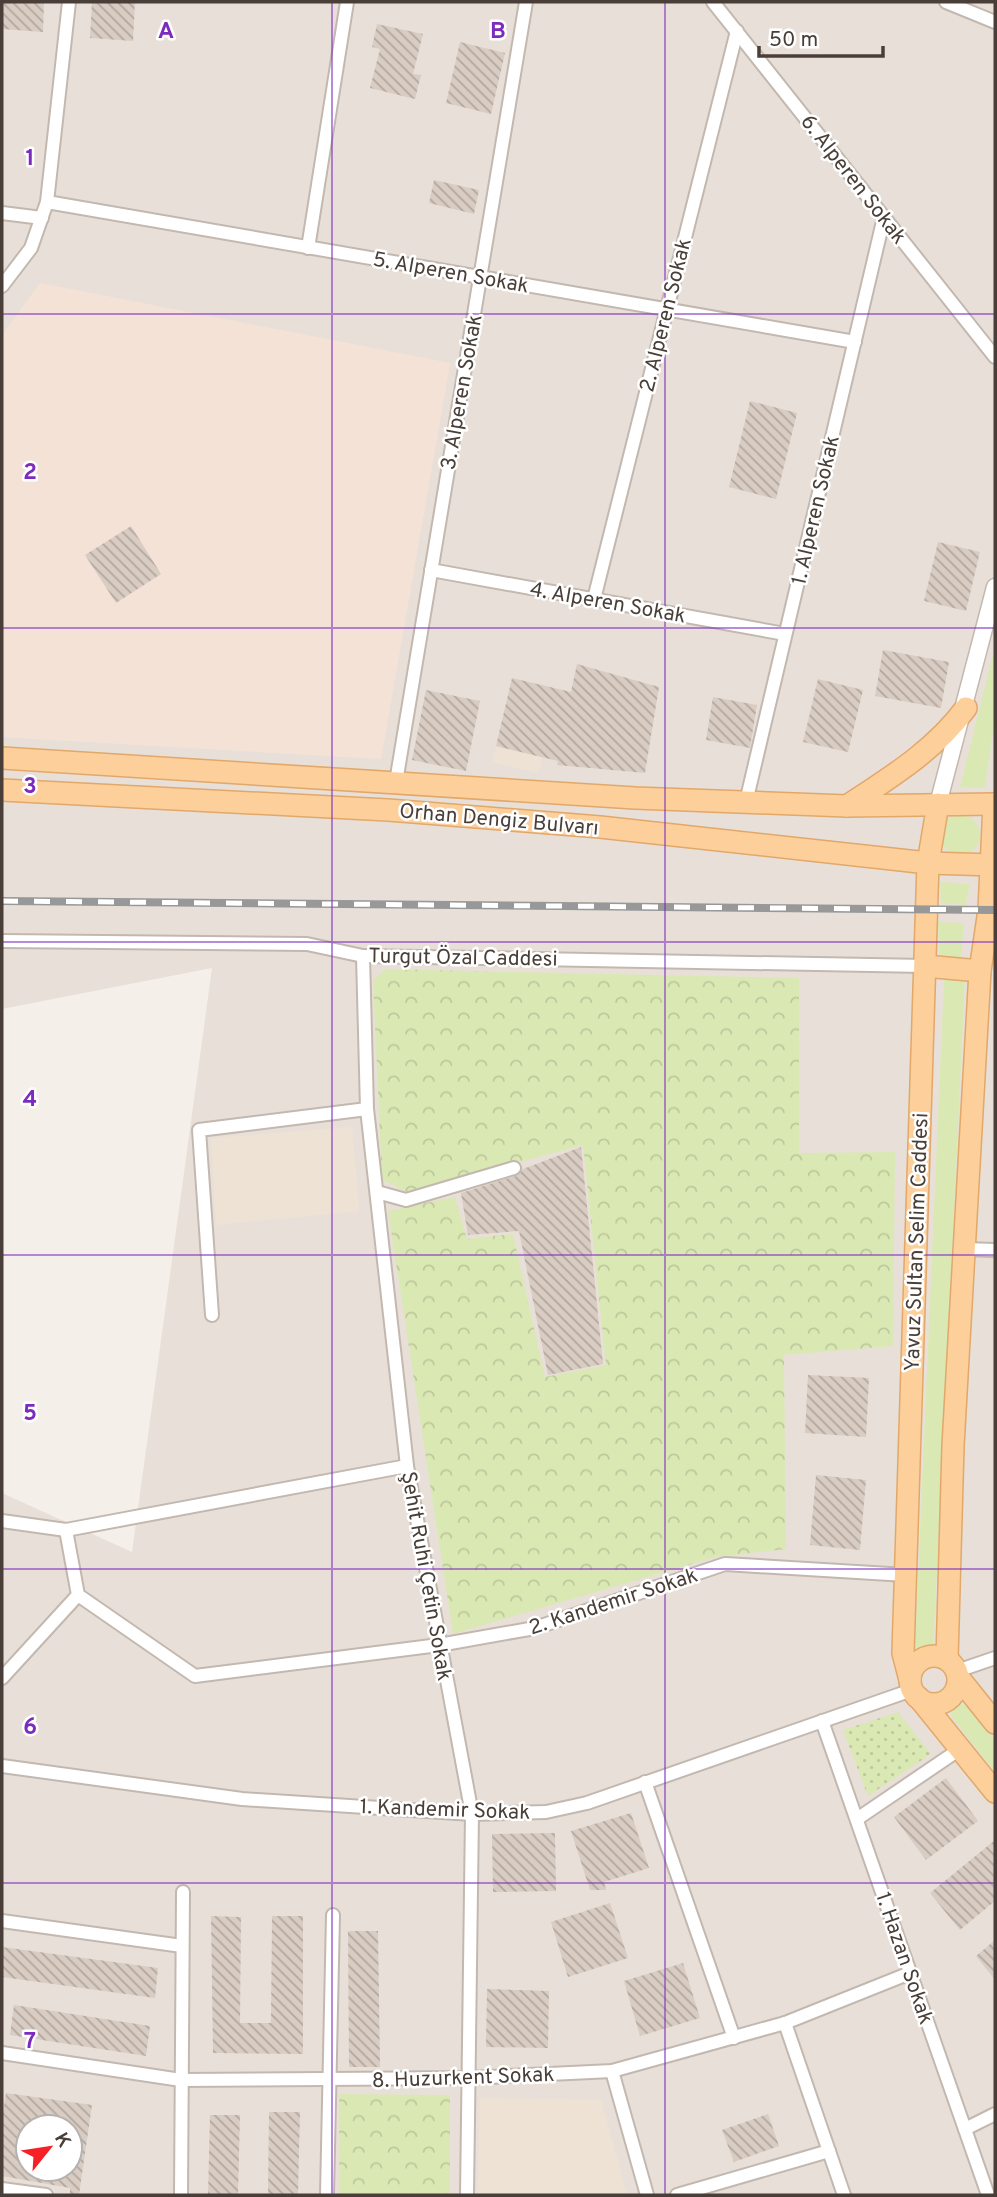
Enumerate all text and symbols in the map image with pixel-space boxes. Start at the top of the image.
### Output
scale bar [759,14,883,58]
text: A [158,18,174,47]
text: B [490,18,506,47]
text: 50 m [769,27,818,54]
street label: 6. Alperen Sokak [794,110,912,250]
text: 1 [25,145,35,174]
street label: 2. Alperen Sokak [634,236,699,395]
street label: 5. Alperen Sokak [371,246,531,300]
street label: 3. Alperen Sokak [436,312,489,472]
street label: 1. Alperen Sokak [786,433,847,588]
text: 2 [23,459,37,488]
street label: 4. Alperen Sokak [528,576,688,630]
text: 3 [23,773,37,802]
street label: Orhan Dengiz Bulvarı [398,798,600,843]
street label: Turgut Özal Caddesi [368,943,558,974]
text: 4 [23,1086,37,1115]
street label: Yavuz Sultan Selim Caddesi [899,1112,936,1372]
text: 5 [23,1400,37,1429]
street label: Şehit Ruhi Çetin Sokak [394,1469,457,1683]
street label: 2. Kandemir Sokak [526,1562,701,1642]
text: 6 [23,1714,37,1743]
street label: 1. Kandemir Sokak [359,1794,531,1827]
street label: 1. Hazan Sokak [868,1889,939,2028]
text: 7 [24,2028,36,2057]
street label: 8. Huzurkent Sokak [371,2062,555,2095]
north arrow [14,2113,84,2183]
text: K [48,2129,76,2152]

